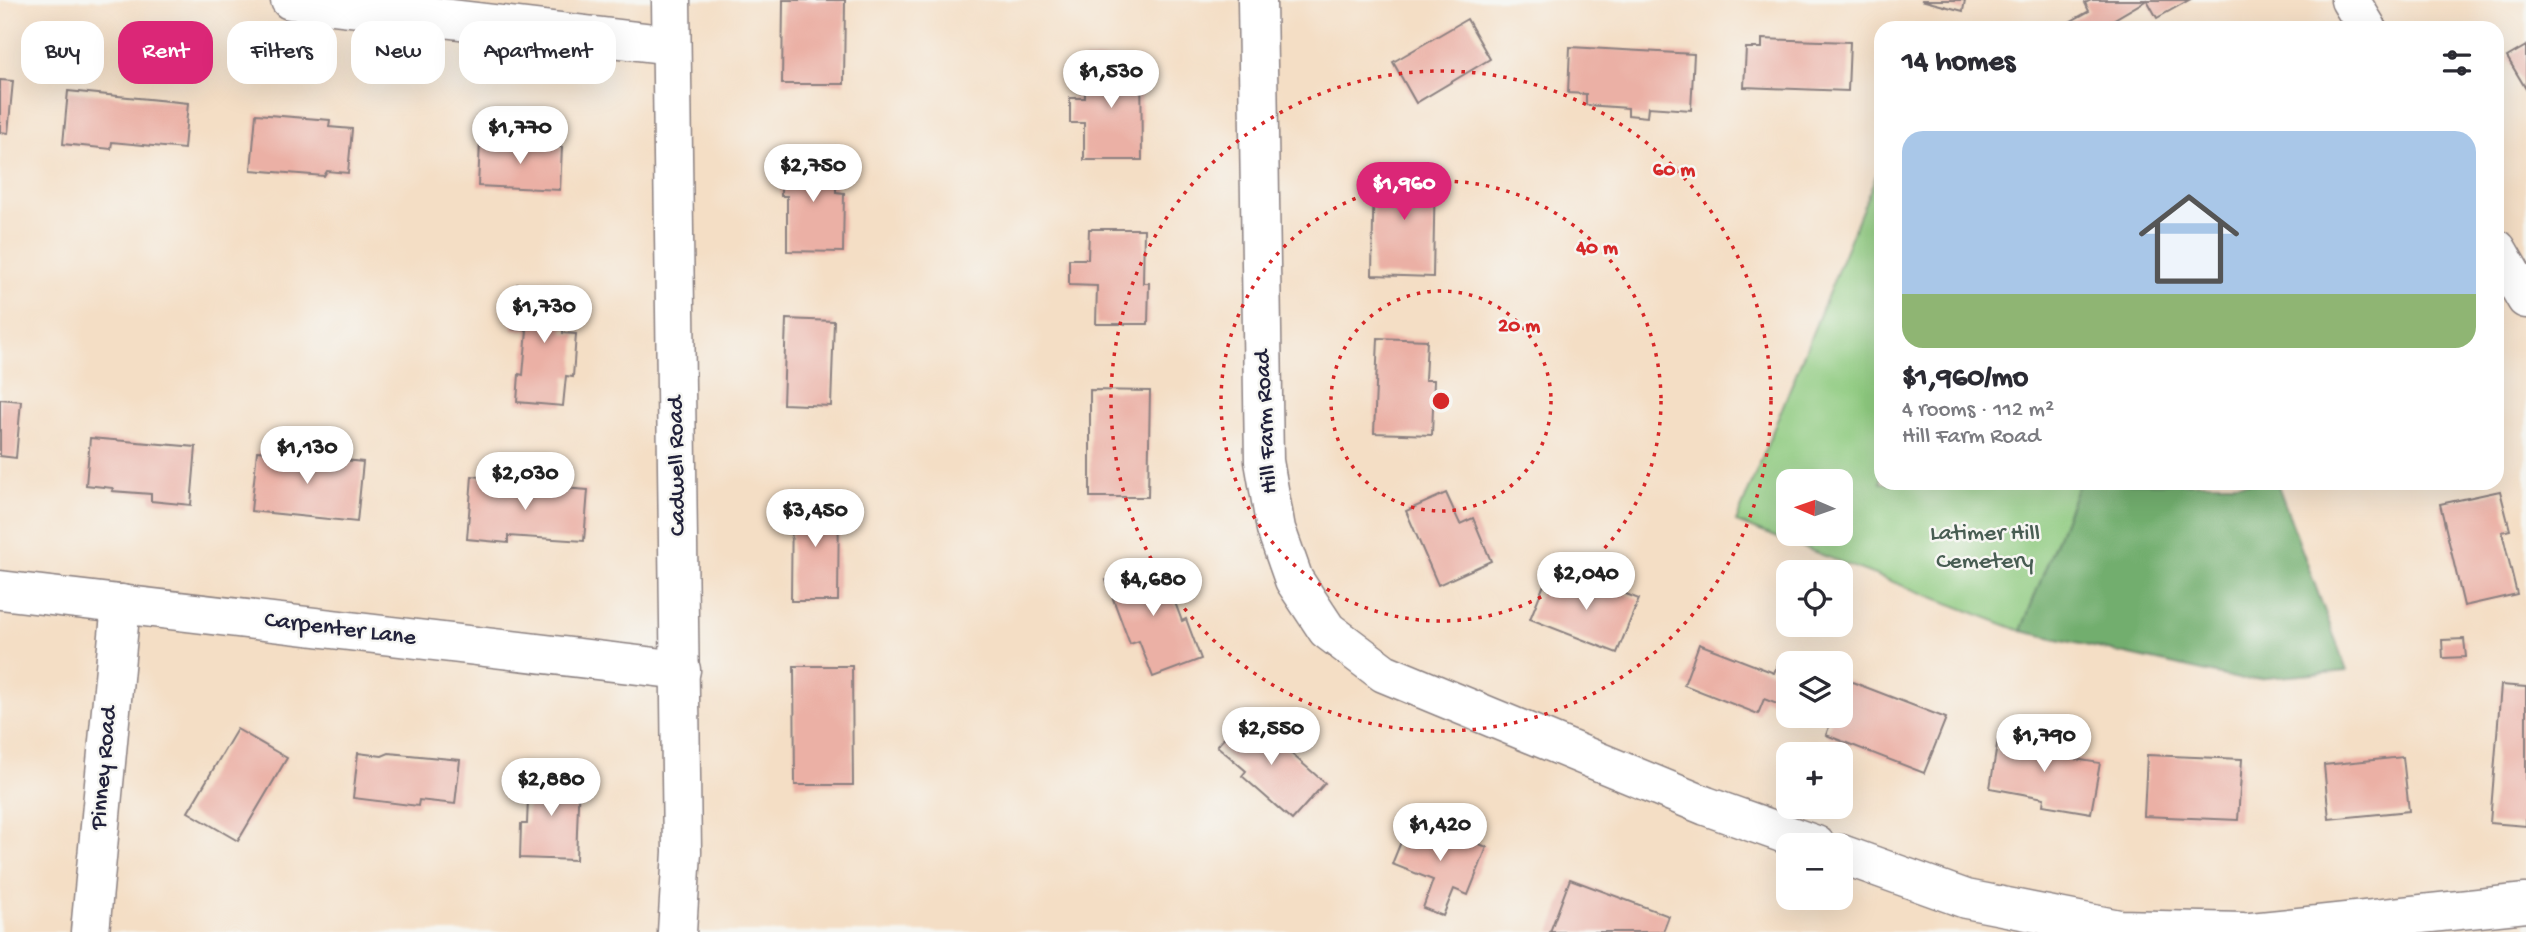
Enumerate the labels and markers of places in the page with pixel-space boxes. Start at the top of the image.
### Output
pin: $1,530 [1054,50,1168,110]
pin: $1,770 [463,106,577,166]
pin: $2,750 [756,144,870,204]
pin: $1,960 [1347,162,1461,222]
pin: $1,730 [487,286,601,345]
centre of rings [1429,389,1453,413]
pin: $1,130 [250,426,364,486]
pin: $2,030 [468,452,582,512]
pin: $3,450 [758,490,872,549]
pin: $2,040 [1529,552,1643,612]
pin: $4,680 [1096,558,1210,618]
pin: $2,550 [1214,708,1328,767]
pin: $1,790 [1987,714,2101,774]
pin: $2,880 [494,758,608,818]
pin: $1,420 [1383,804,1497,863]

